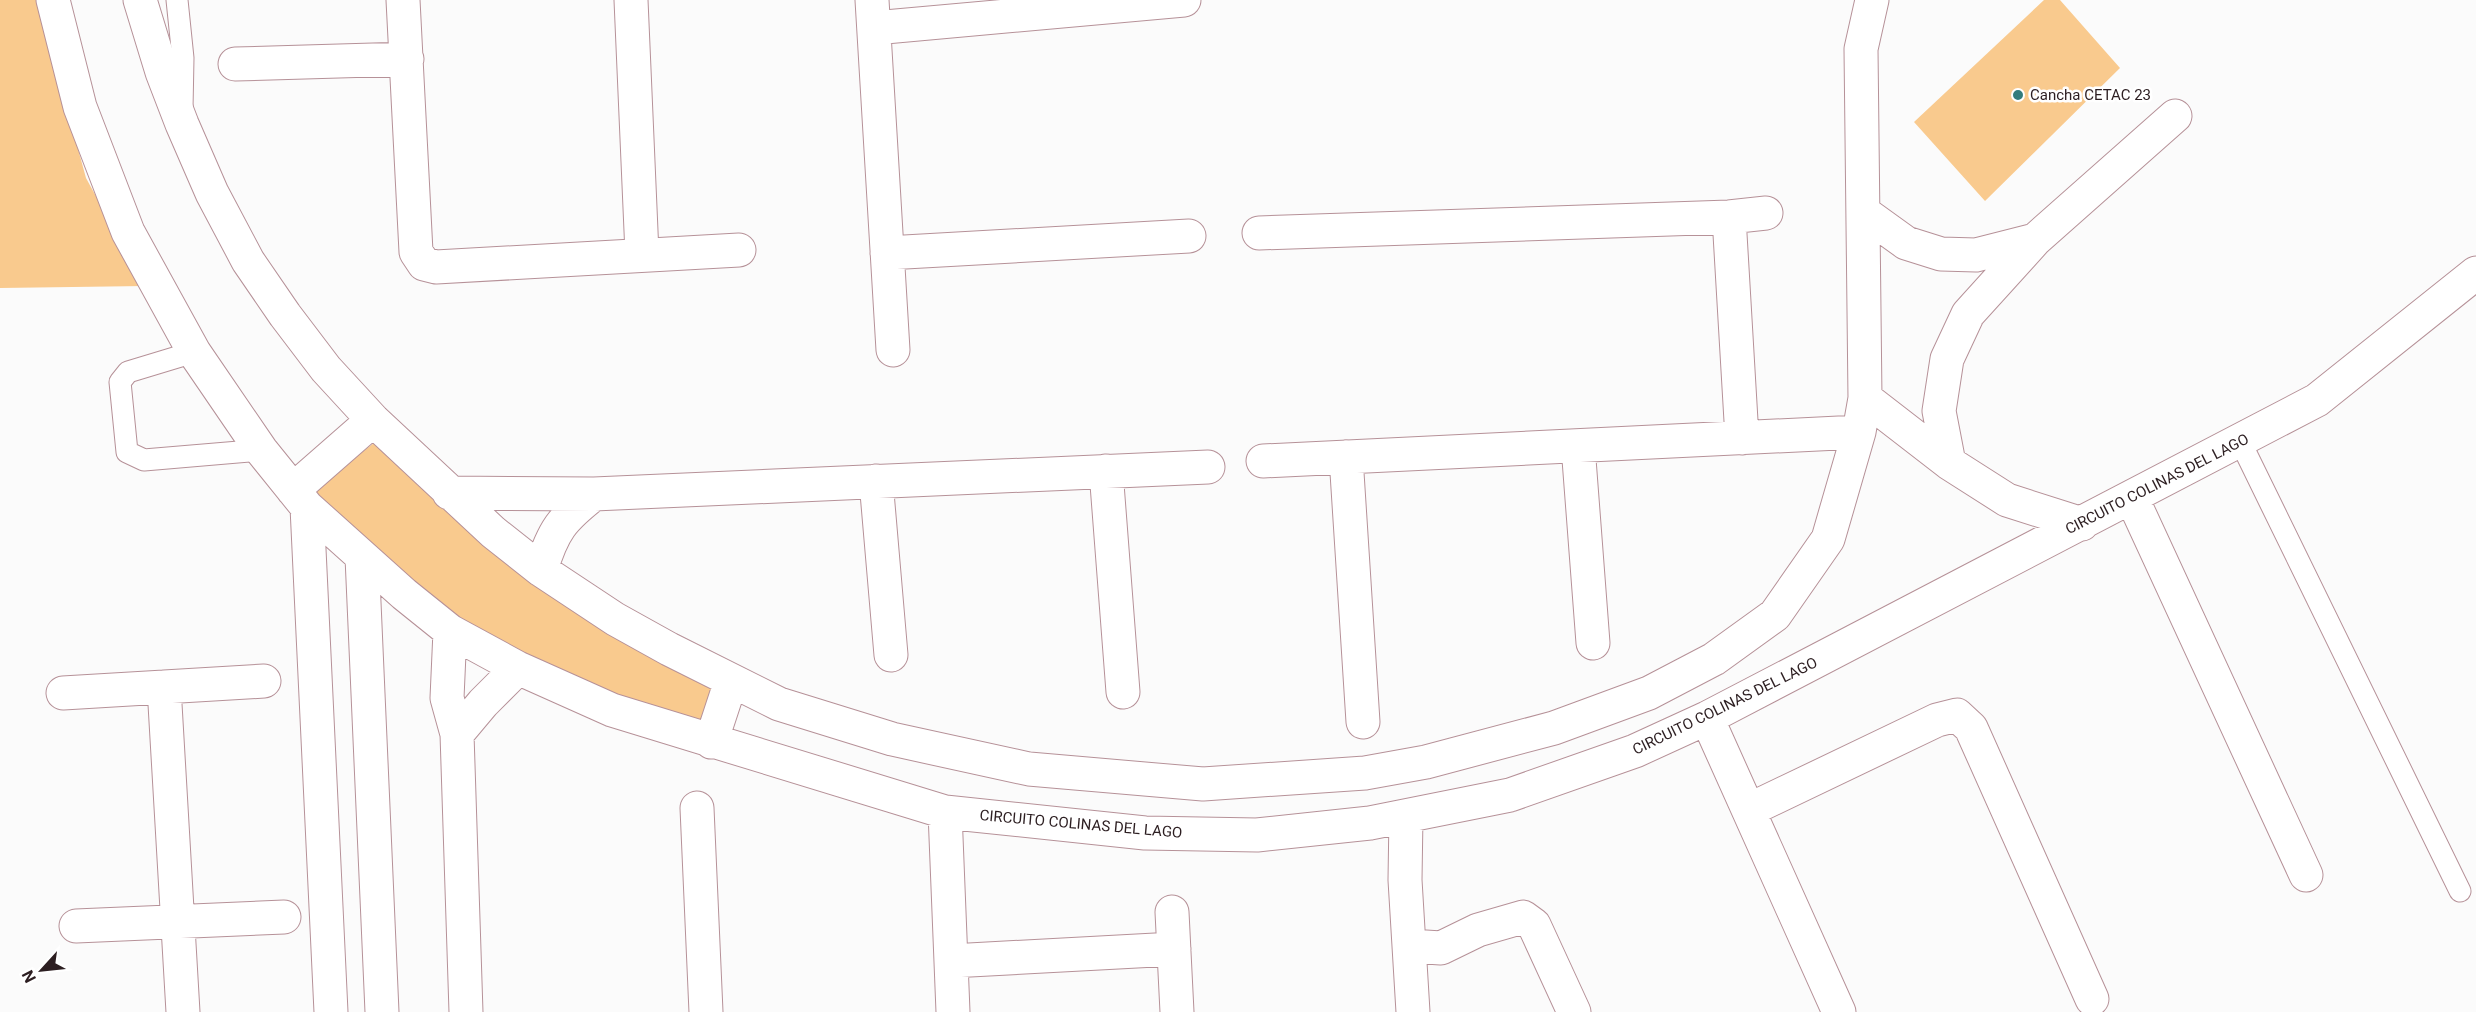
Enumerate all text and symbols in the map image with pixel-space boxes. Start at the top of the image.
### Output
place label: Cancha CETAC 23 [2030,86,2151,104]
marker: Cancha CETAC 23 [2011,88,2025,102]
street label: CIRCUITO COLINAS DEL LAGO [2062,430,2252,538]
street label: CIRCUITO COLINAS DEL LAGO [1630,653,1820,759]
street label: CIRCUITO COLINAS DEL LAGO [979,806,1183,842]
north arrow [12,940,72,1000]
text: N [18,967,40,986]

